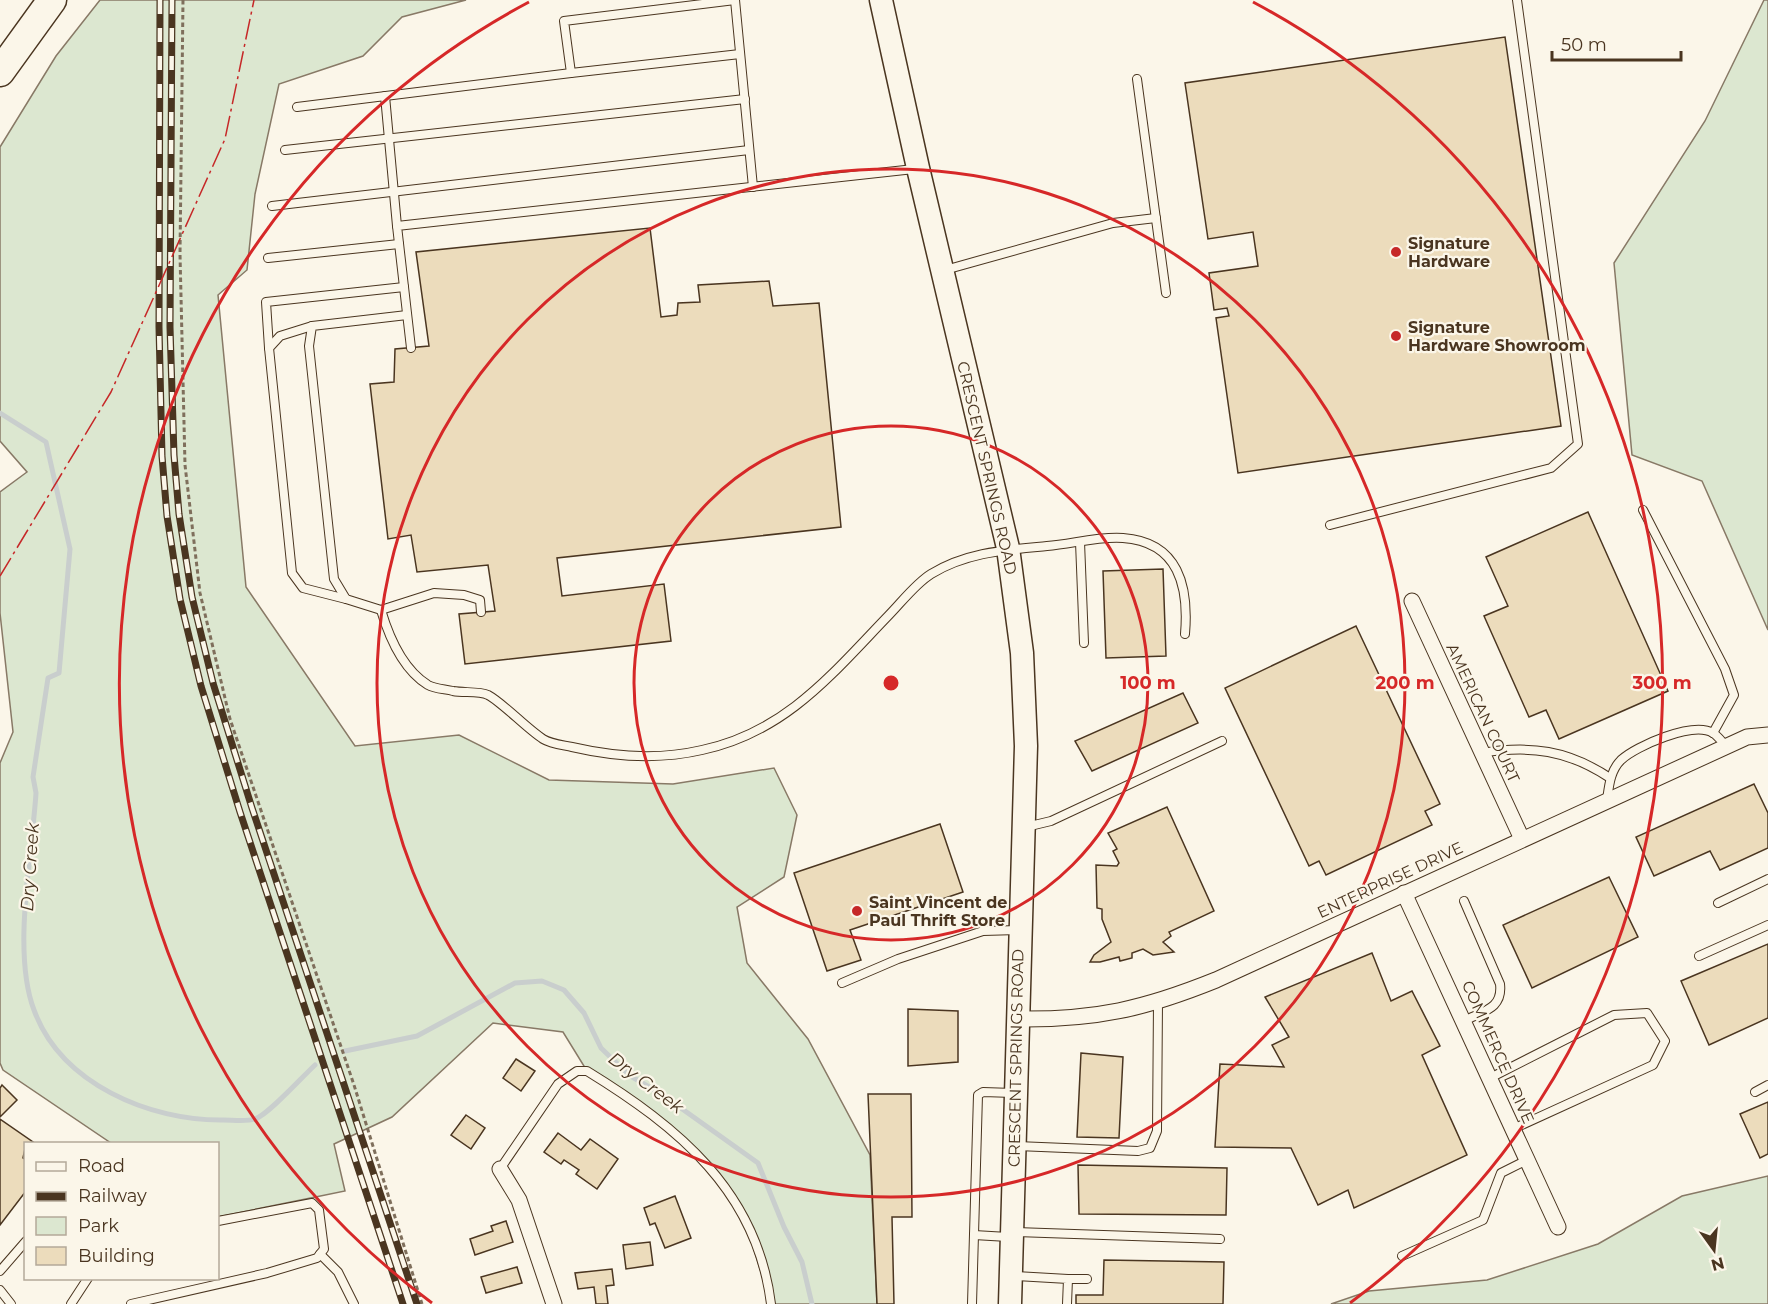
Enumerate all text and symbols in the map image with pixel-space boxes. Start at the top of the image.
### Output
scale bar [1552,24,1681,62]
text: 50 m [1561,34,1607,56]
place label: Signature Hardware [1408,234,1490,271]
marker: Signature Hardware [1389,245,1403,259]
place label: Signature Hardware Showroom [1408,318,1586,355]
marker: Signature Hardware Showroom [1389,329,1403,343]
street label: CRESCENT SPRINGS ROAD [953,359,1021,577]
street label: AMERICAN COURT [1442,641,1524,786]
text: 100 m [1120,672,1176,694]
text: 200 m [1375,672,1435,694]
text: 300 m [1631,672,1692,694]
centre of rings [881,673,901,693]
water label: Dry Creek [16,821,44,912]
street label: ENTERPRISE DRIVE [1314,838,1466,922]
place label: Saint Vincent de Paul Thrift Store [869,893,1007,930]
marker: Saint Vincent de Paul Thrift Store [850,904,864,918]
street label: CRESCENT SPRINGS ROAD [1005,949,1027,1167]
street label: COMMERCE DRIVE [1458,978,1538,1126]
water label: Dry Creek [604,1047,689,1119]
legend [24,1142,219,1280]
text: Road [78,1155,125,1177]
text: Railway [78,1185,147,1207]
text: Park [78,1215,119,1237]
north arrow [1684,1220,1744,1280]
text: Building [78,1245,155,1267]
text: N [1709,1253,1726,1275]

